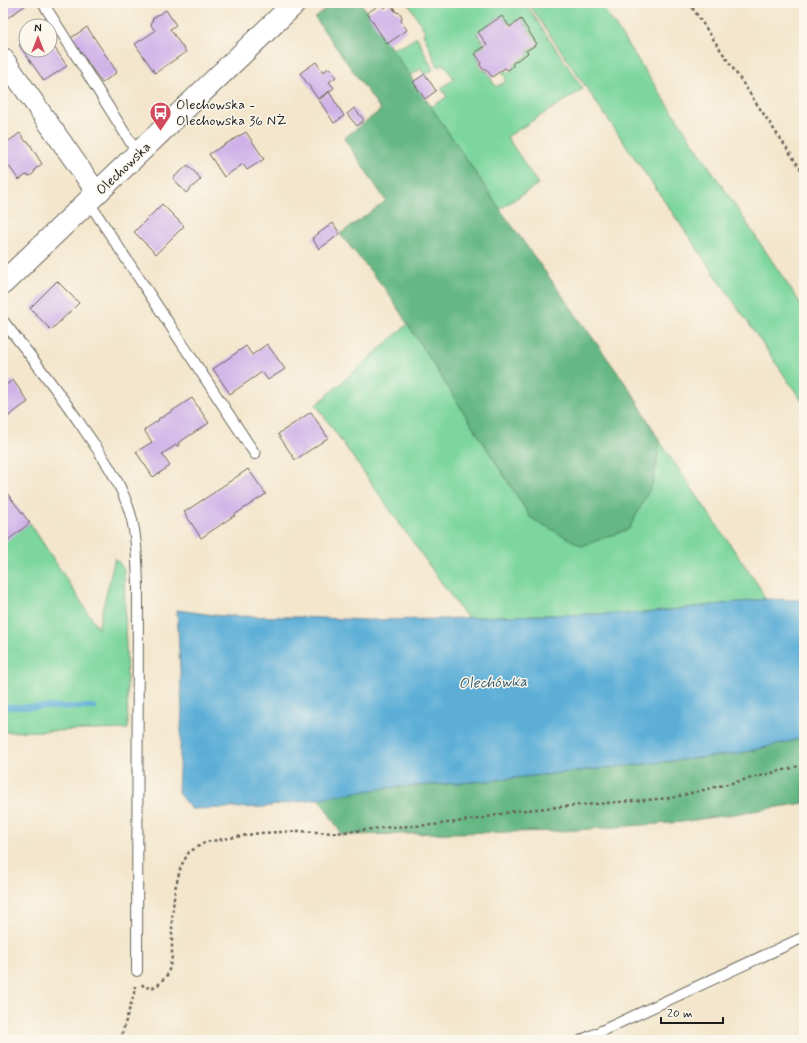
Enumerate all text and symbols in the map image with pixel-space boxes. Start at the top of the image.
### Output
north arrow [18,18,58,58]
text: N [34,22,42,36]
place label: Olechowska - Olechowska 36 NŻ [176,96,287,130]
bus stop icon: Olechowska - Olechowska 36 NŻ [147,99,173,132]
street label: Olechowska [93,138,155,199]
water label: Olechówka [458,672,528,694]
scale bar [661,999,723,1025]
text: 20 m [667,1006,693,1022]

